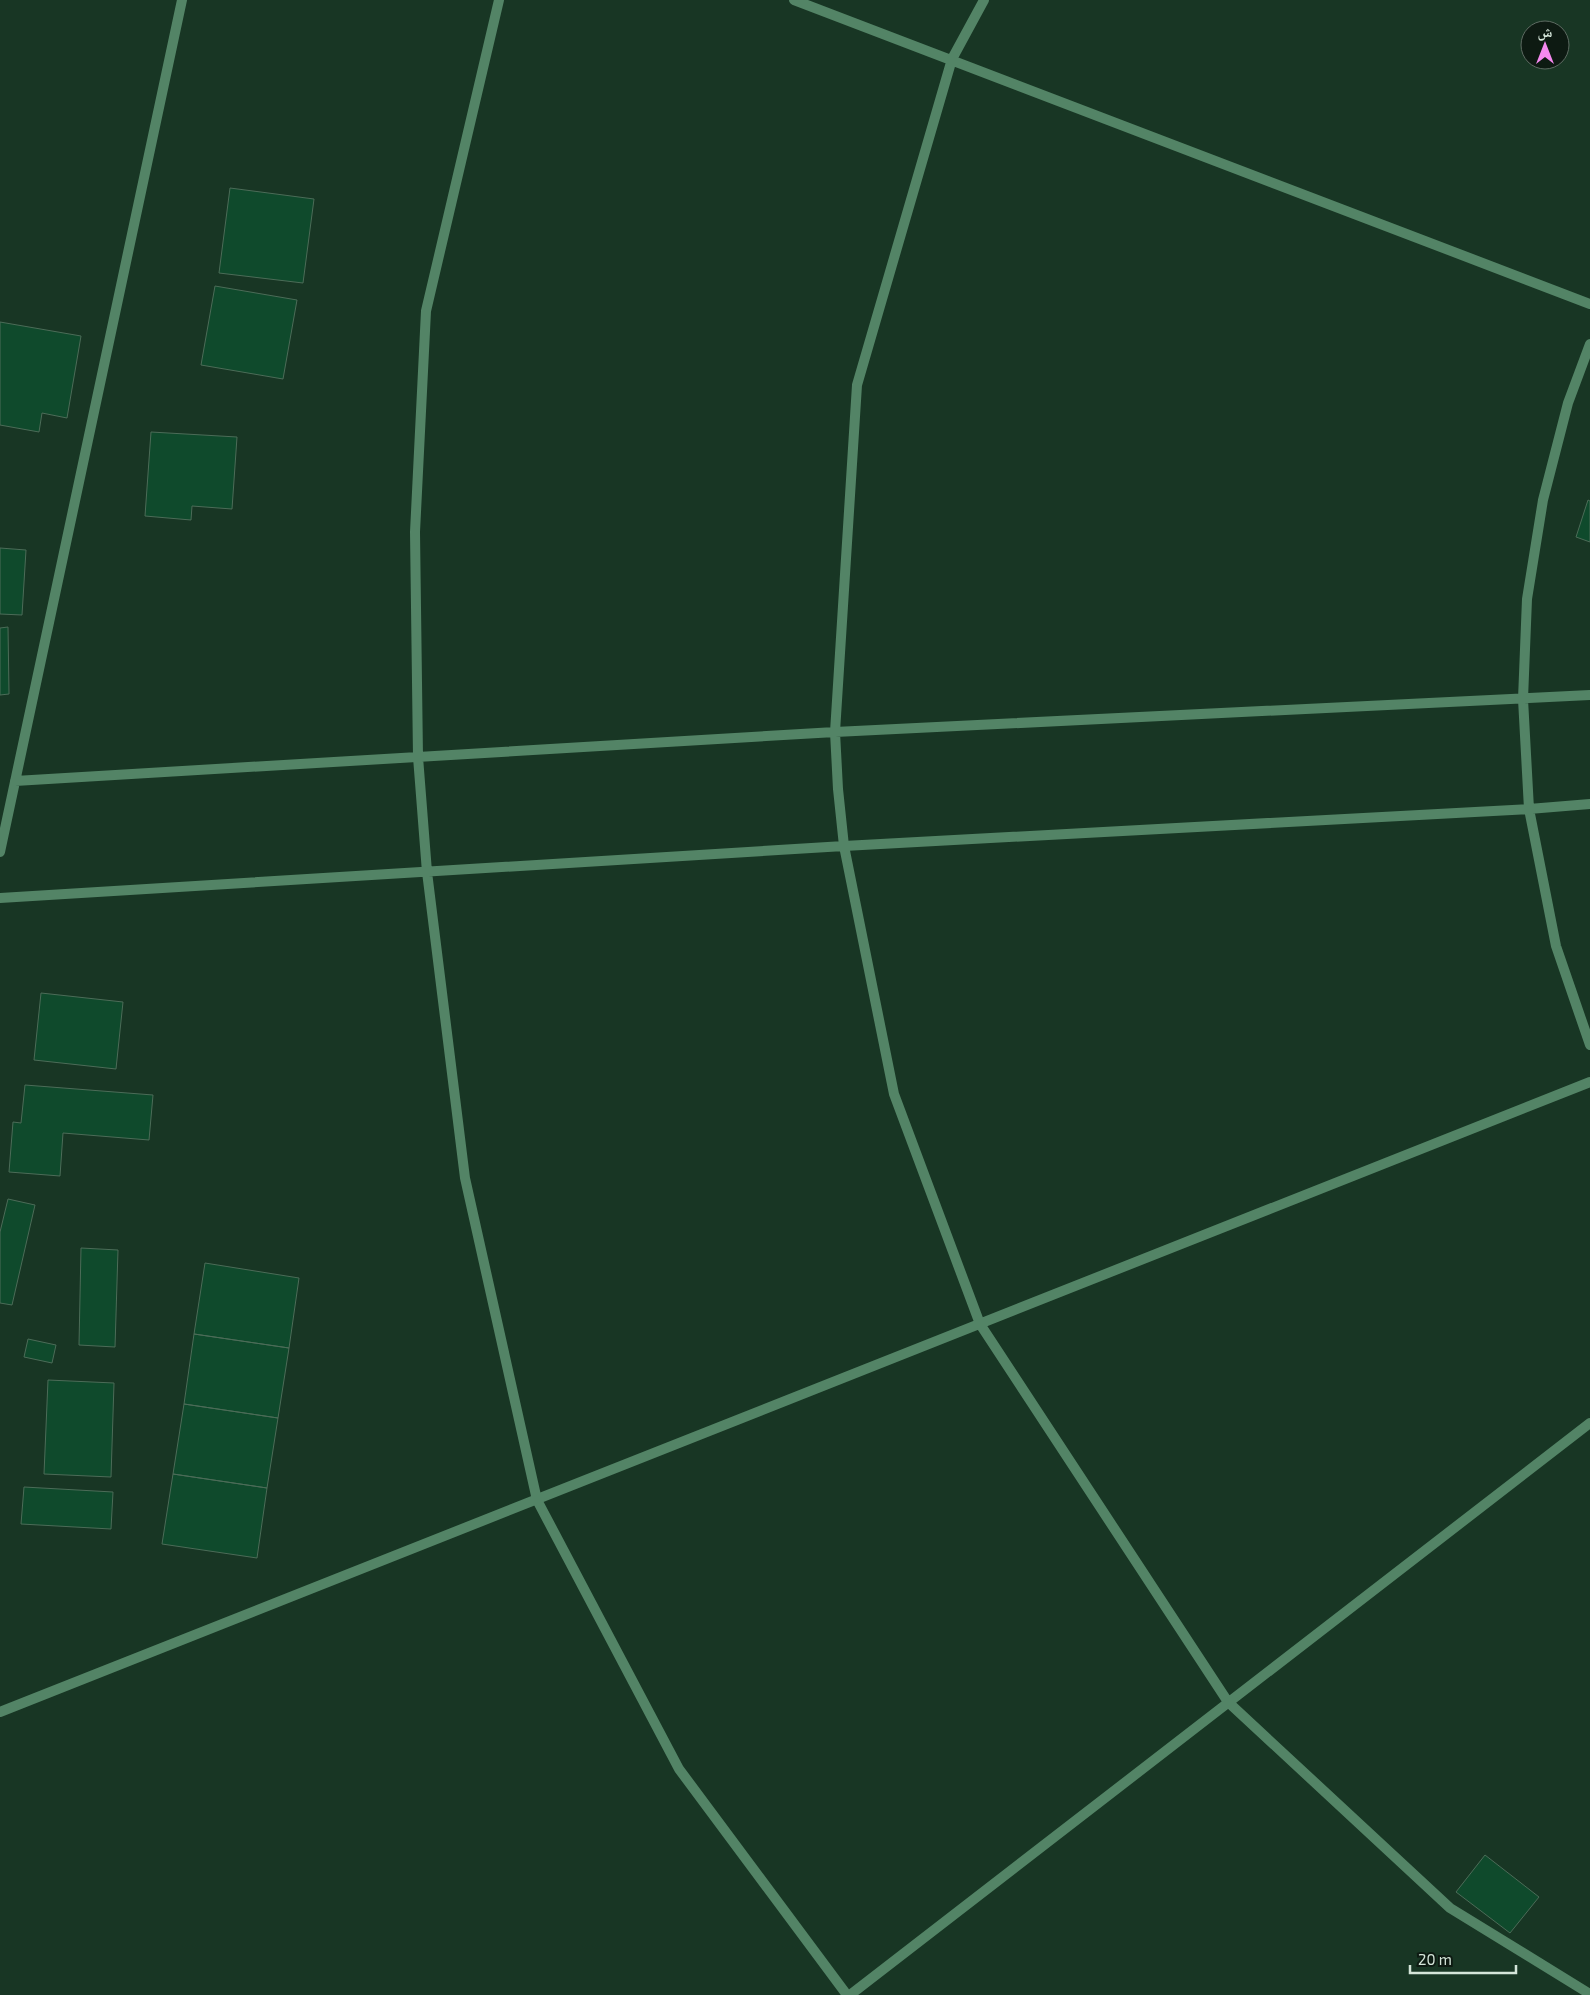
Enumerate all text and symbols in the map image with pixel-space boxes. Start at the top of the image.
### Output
north arrow [1520,20,1570,70]
text: ش [1538,23,1553,41]
scale bar [1410,1942,1516,1974]
text: 20 m [1418,1950,1452,1968]

